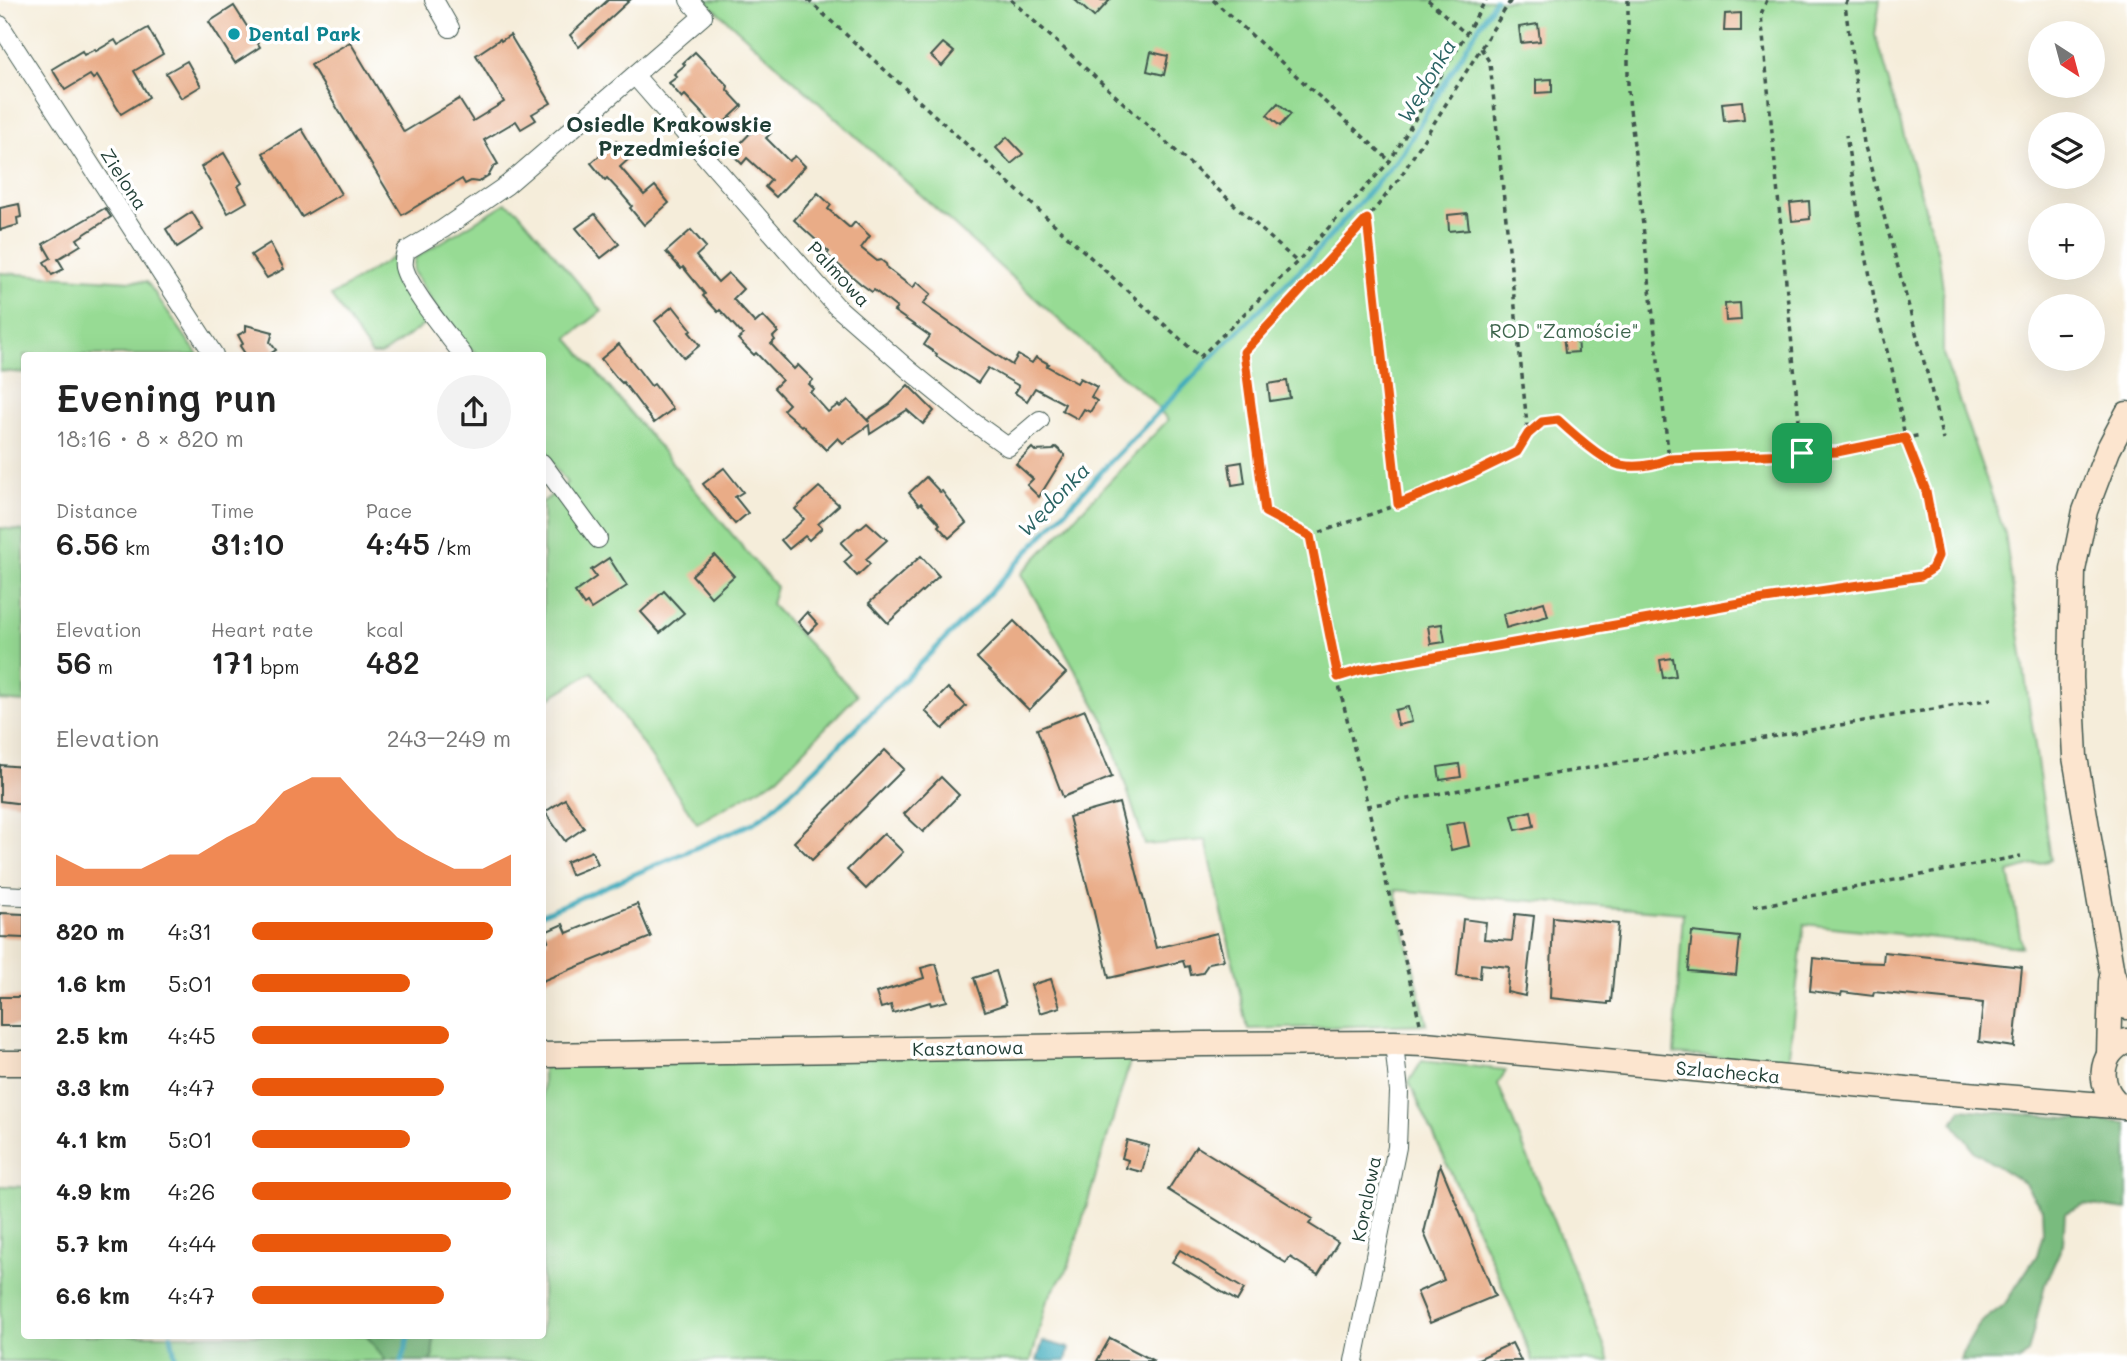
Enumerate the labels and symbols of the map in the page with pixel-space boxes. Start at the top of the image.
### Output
place label: Dental Park [248,21,361,46]
north arrow [2028,21,2105,98]
marker: Dental Park [226,26,242,42]
water label: Wędonka [1390,33,1461,127]
district label: Osiedle Krakowskie Przedmieście [566,110,772,161]
street label: Zielona [95,143,154,214]
street label: Palmowa [803,235,876,312]
park label: ROD "Zamoście" [1490,318,1638,343]
pin [1772,423,1832,483]
water label: Wędonka [1011,456,1095,542]
street label: Kasztanowa [912,1034,1024,1061]
street label: Szlachecka [1675,1054,1781,1089]
street label: Koralowa [1345,1154,1386,1244]

